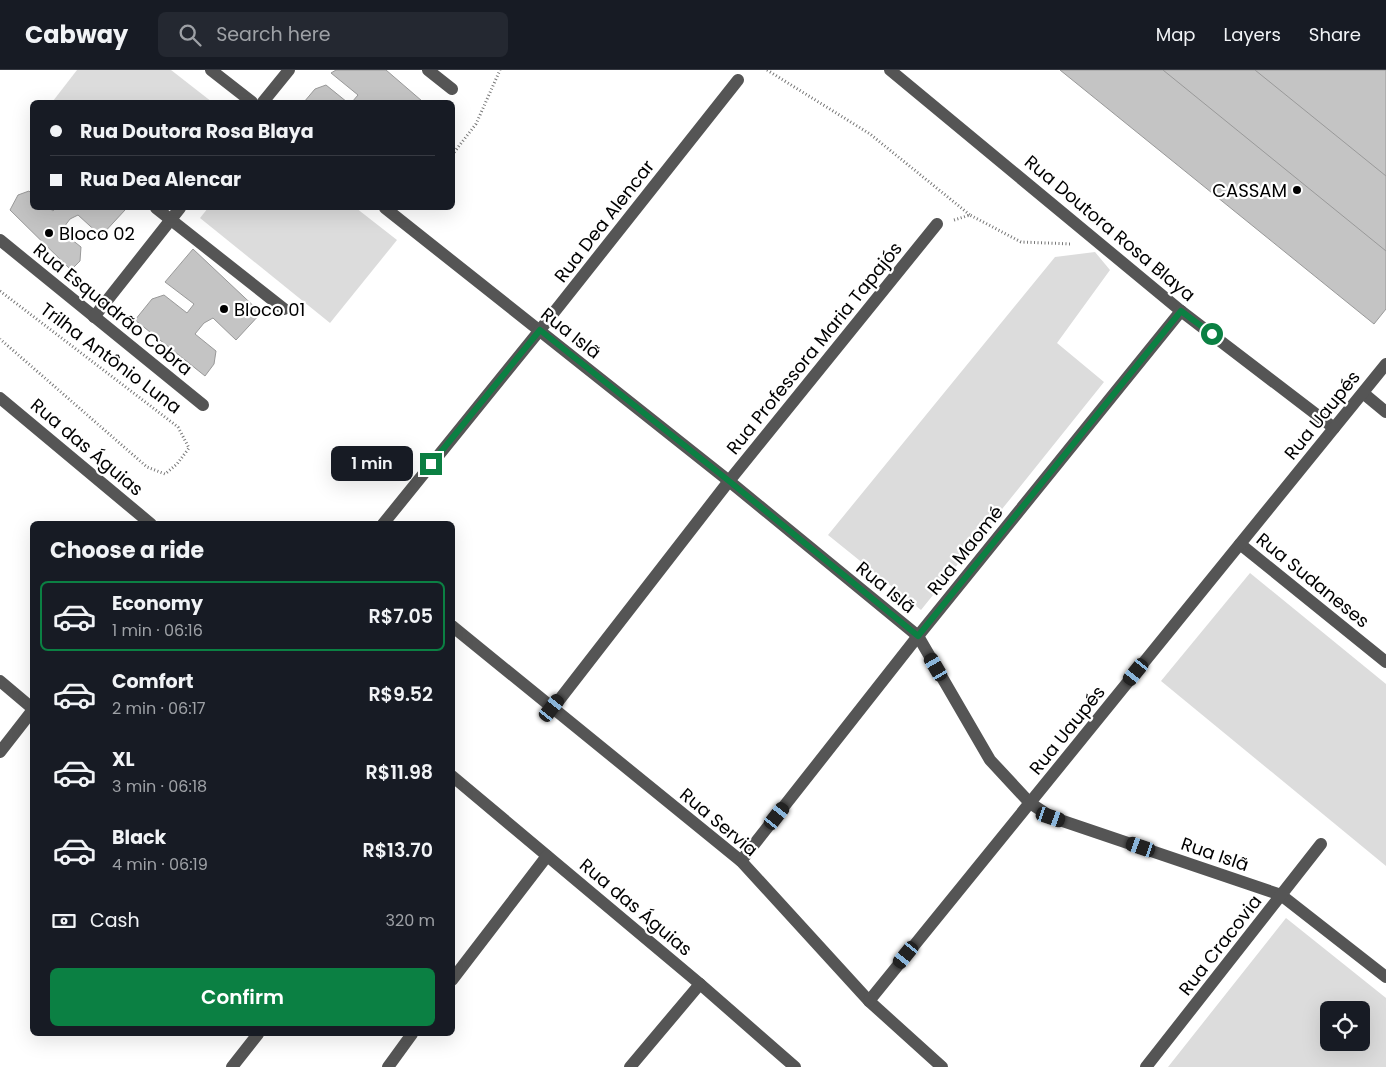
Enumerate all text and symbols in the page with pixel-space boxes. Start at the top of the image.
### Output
search box [158,12,508,57]
text: Cabway [25,18,128,51]
icon: search [176,21,204,49]
text: Search here [216,21,331,48]
text: Map [1156,22,1196,47]
text: Layers [1224,22,1281,47]
text: Share [1309,22,1361,47]
text: Rua Doutora Rosa Blaya [80,118,314,145]
street label: Rua Doutora Rosa Blaya [1019,149,1201,307]
street label: Rua Dea Alencar [548,154,660,288]
text: Rua Dea Alencar [80,166,241,193]
place label: CASSAM [1212,178,1287,203]
marker: CASSAM [1291,184,1303,196]
place label: Bloco 02 [59,221,135,246]
marker: Bloco 02 [43,227,55,239]
street label: Rua Esquadrão Cobra [28,237,198,381]
street label: Rua Professora Maria Tapajós [720,237,908,459]
street label: Trilha Antônio Luna [35,297,187,419]
place label: Bloco 01 [234,297,305,322]
street label: Rua Islã [536,302,606,364]
marker: Bloco 01 [218,303,230,315]
route start [1201,323,1223,345]
street label: Rua Uaupés [1278,365,1366,465]
street label: Rua das Águias [25,392,149,502]
callout: 1 min [331,446,414,482]
text: 1 min [351,452,393,475]
route end [420,453,442,475]
street label: Rua Maomé [921,500,1009,600]
street label: Rua Sudaneses [1251,527,1375,633]
text: Choose a ride [50,535,204,566]
street label: Rua Islã [851,555,921,619]
text: Economy [112,590,203,617]
icon: car [52,594,97,639]
text: R$7.05 [369,603,433,630]
text: 1 min · 06:16 [112,619,203,642]
car [922,650,949,684]
car [1120,656,1151,688]
text: Comfort [112,668,194,695]
icon: car [52,672,97,717]
street label: Rua Uaupés [1023,680,1111,780]
text: R$9.52 [368,681,433,708]
car [536,692,567,724]
text: 2 min · 06:17 [112,697,206,720]
text: XL [112,746,135,773]
icon: car [52,750,97,795]
text: R$11.98 [366,759,433,786]
text: 3 min · 06:18 [112,775,207,798]
street label: Rua Servia [675,782,763,862]
car [761,800,792,832]
car [1034,805,1067,829]
text: Black [112,824,166,851]
icon: car [52,828,97,873]
street label: Rua Islã [1178,831,1252,877]
car [1124,835,1157,859]
text: R$13.70 [363,837,433,864]
street label: Rua das Águias [574,852,698,962]
text: 4 min · 06:19 [112,853,208,876]
street label: Rua Cracovia [1173,889,1267,1001]
icon: cash [50,907,78,935]
text: Cash [90,907,140,934]
text: 320 m [386,909,435,932]
car [890,939,921,971]
button: Confirm [50,968,435,1026]
map controls [1320,1001,1370,1051]
button: locate [1320,1001,1370,1051]

